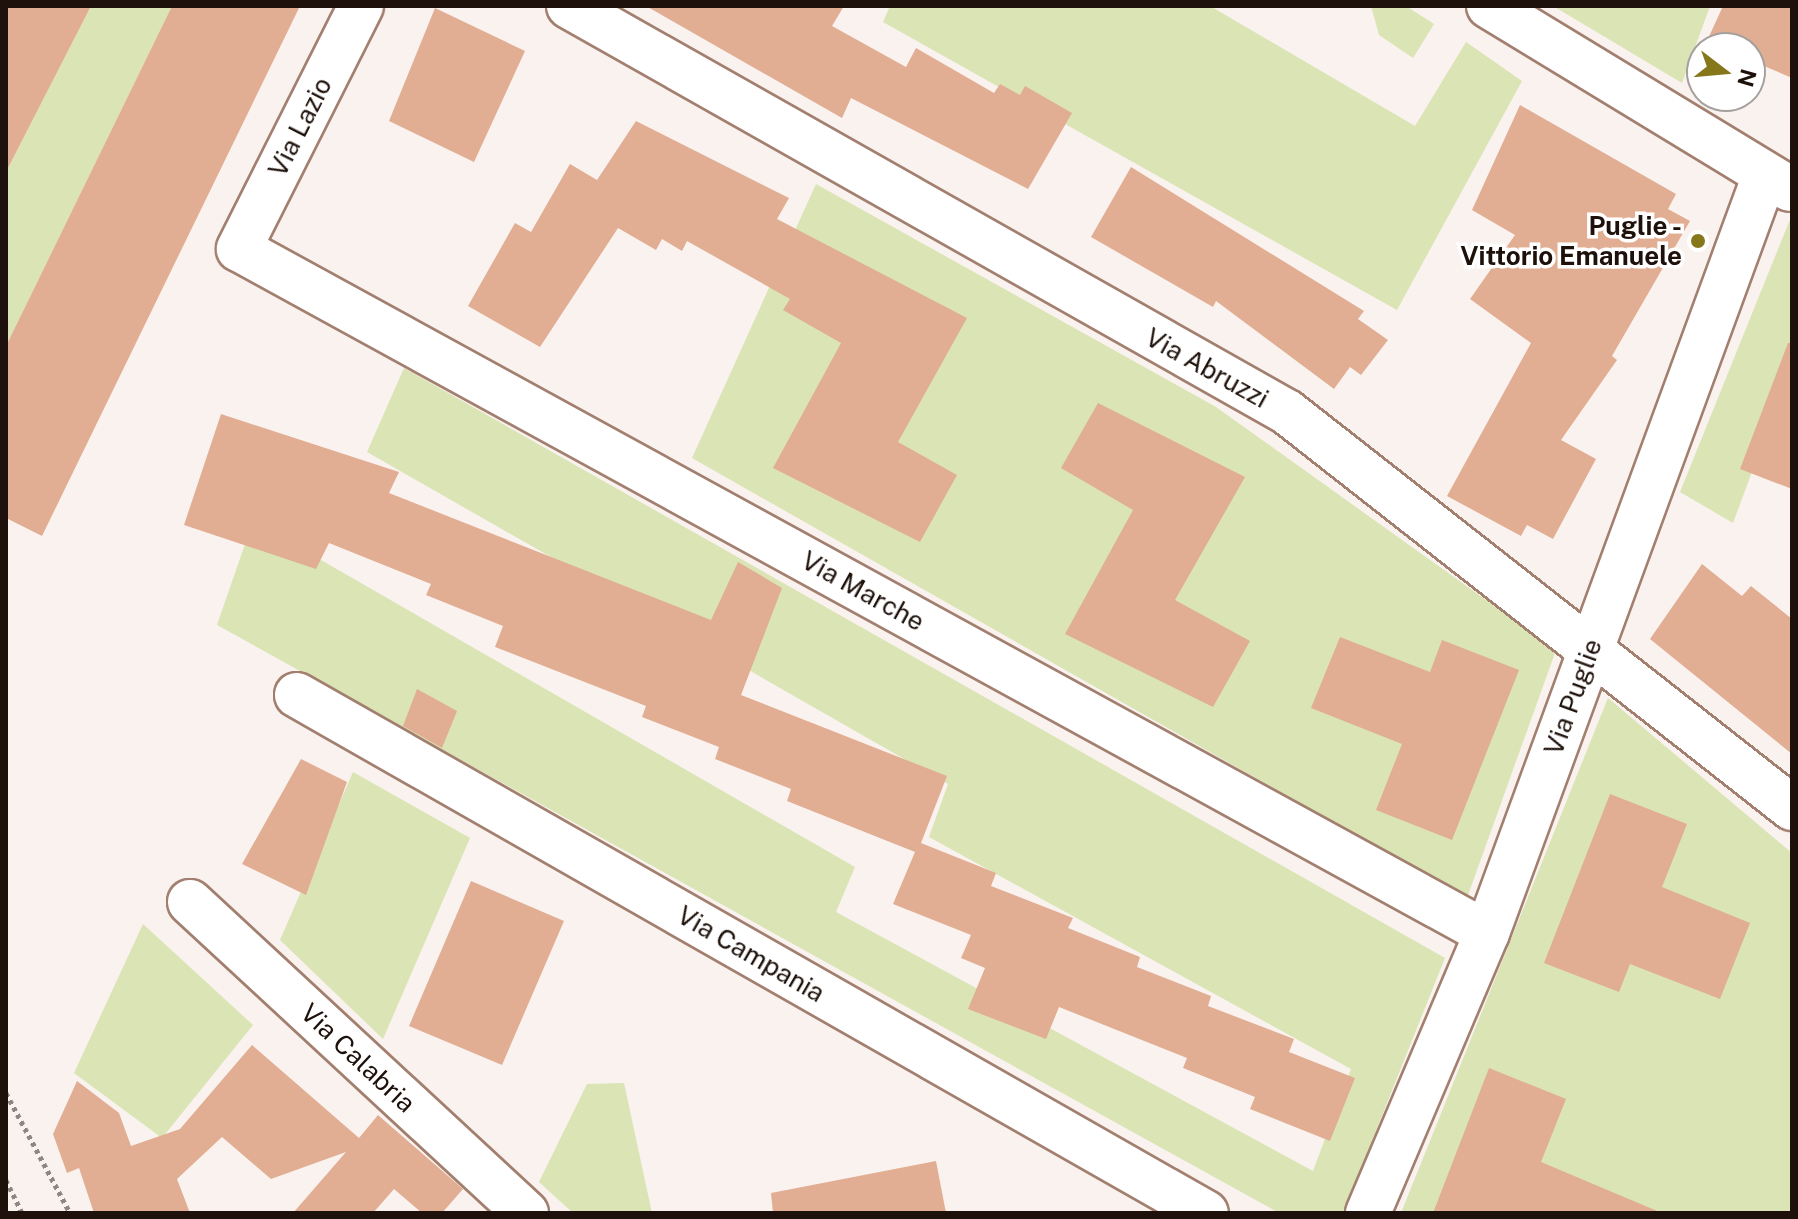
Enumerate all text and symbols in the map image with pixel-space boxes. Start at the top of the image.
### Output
north arrow [1686,32,1766,112]
text: N [1732,66,1762,90]
street label: Via Lazio [262,72,338,182]
place label: Puglie - Vittorio Emanuele [1460,210,1682,272]
marker: Puglie - Vittorio Emanuele [1689,232,1707,250]
street label: Via Abruzzi [1140,322,1274,414]
street label: Via Marche [796,544,930,638]
street label: Via Puglie [1538,635,1608,759]
street label: Via Campania [672,899,830,1009]
street label: Via Calabria [294,997,422,1119]

